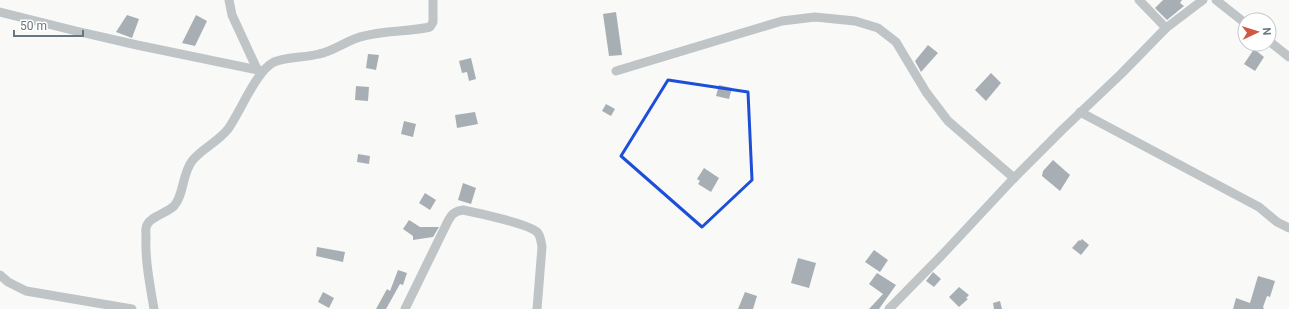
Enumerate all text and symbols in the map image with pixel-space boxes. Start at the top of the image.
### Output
scale bar [14,12,83,38]
north arrow [1237,12,1277,52]
text: 50 m [20,19,47,33]
text: N [1260,27,1273,36]

